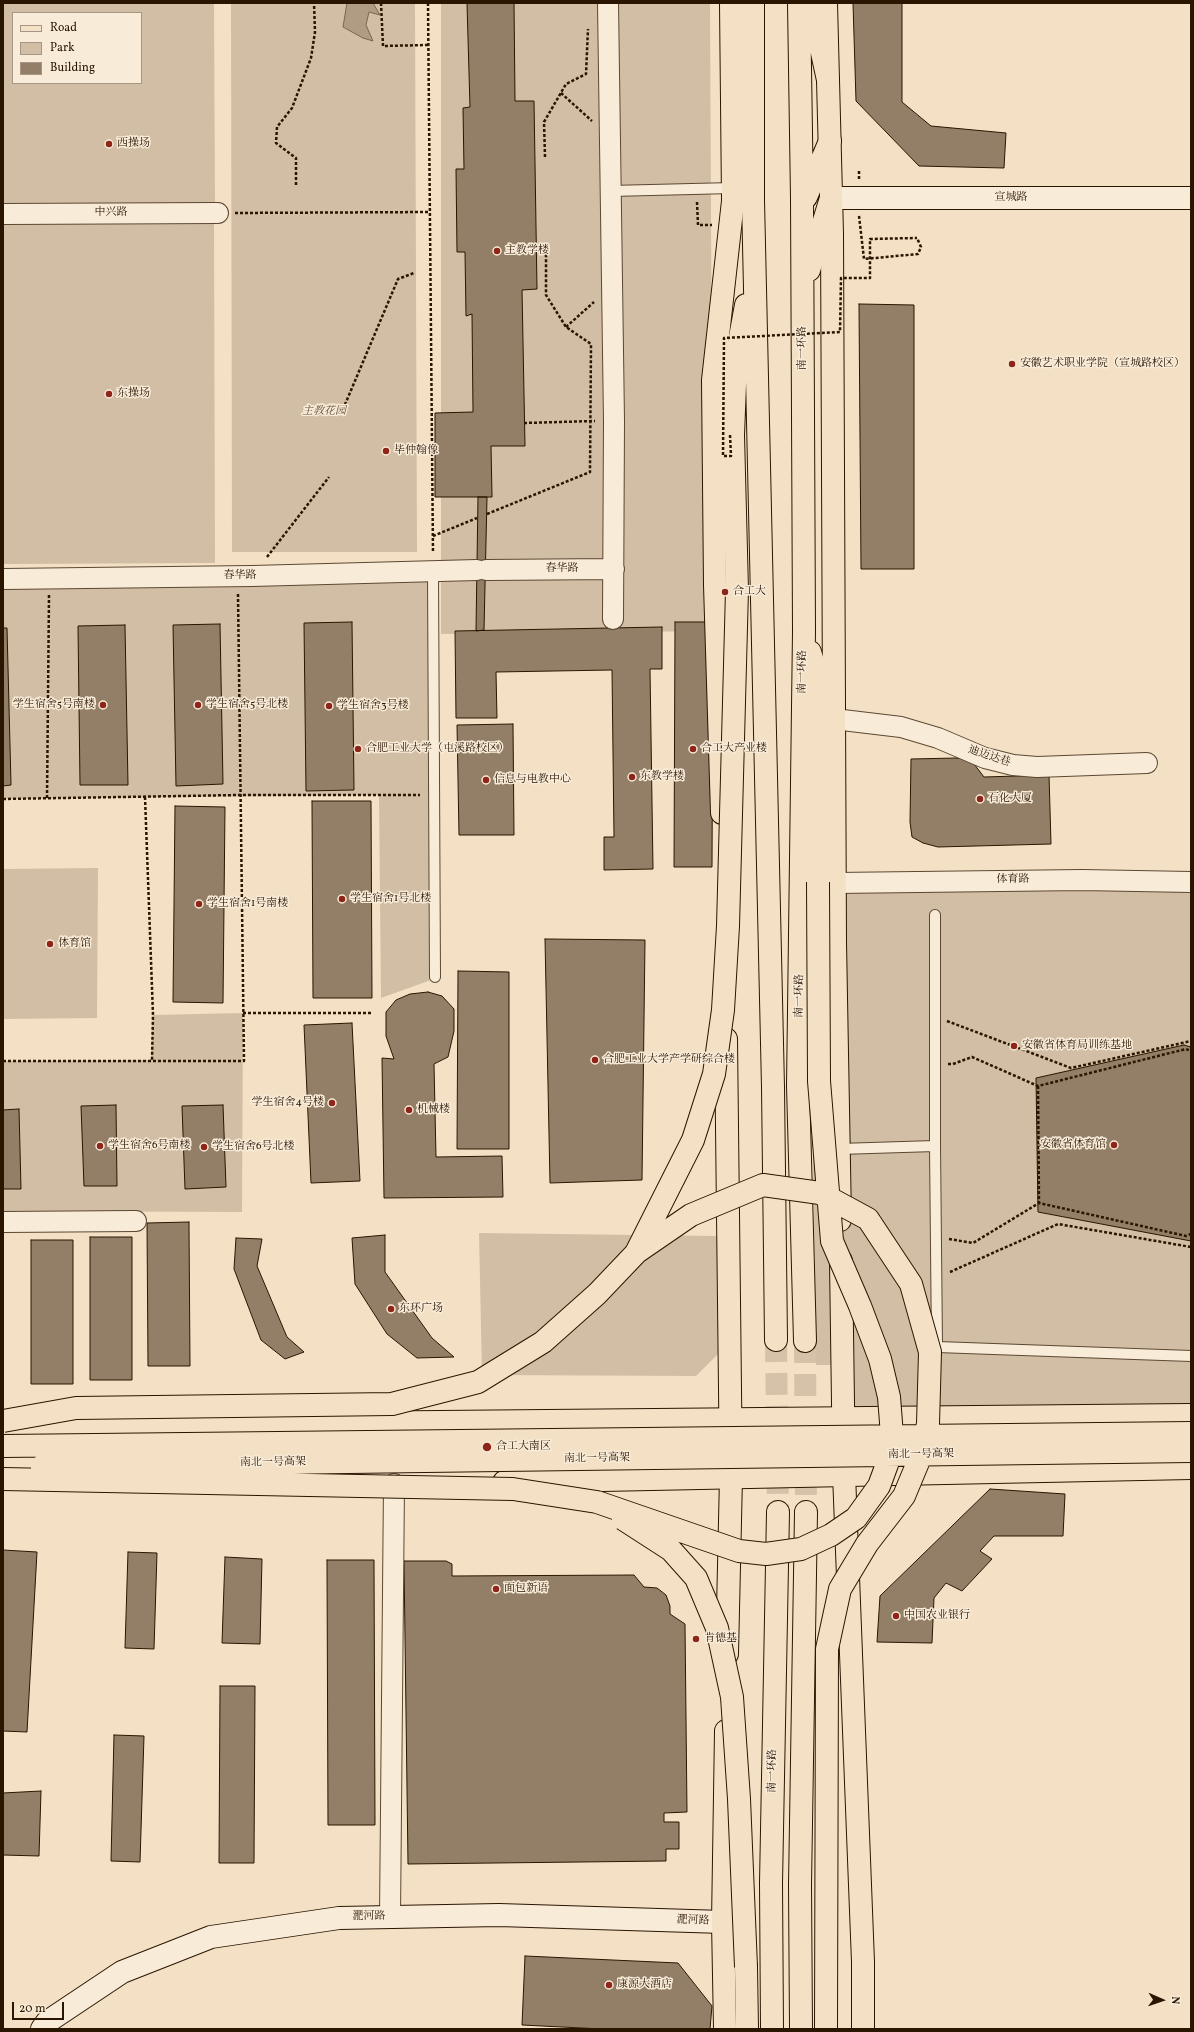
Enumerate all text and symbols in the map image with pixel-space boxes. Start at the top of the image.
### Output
legend [12,12,142,84]
text: Road [50,20,77,36]
text: Park [50,40,75,56]
text: Building [50,60,95,76]
place label: 西操场 [117,137,150,151]
marker: 西操场 [104,139,114,149]
street label: 宣城路 [995,191,1027,205]
street label: 中兴路 [95,206,127,220]
place label: 主教学楼 [505,244,549,258]
marker: 主教学楼 [492,246,502,256]
street label: 南一环路 [796,326,810,370]
place label: 安徽艺术职业学院（宣城路校区） [1020,357,1185,371]
marker: 安徽艺术职业学院（宣城路校区） [1007,359,1017,369]
place label: 东操场 [117,387,150,401]
marker: 东操场 [104,389,114,399]
park label: 主教花园 [302,405,346,419]
place label: 毕仲翰像 [394,444,438,458]
marker: 毕仲翰像 [381,446,391,456]
street label: 春华路 [546,562,578,576]
street label: 春华路 [224,569,256,583]
place label: 合工大 [733,585,766,599]
marker: 合工大 [720,587,730,597]
street label: 南一环路 [796,650,810,694]
place label: 学生宿舍5号南楼 [13,698,95,712]
place label: 学生宿舍5号北楼 [206,698,288,712]
place label: 学生宿舍3号楼 [337,699,409,713]
marker: 学生宿舍5号南楼 [98,700,108,710]
marker: 学生宿舍5号北楼 [193,700,203,710]
marker: 学生宿舍3号楼 [324,701,334,711]
place label: 合肥工业大学（屯溪路校区） [366,742,509,756]
place label: 合工大产业楼 [701,742,767,756]
marker: 合肥工业大学（屯溪路校区） [353,744,363,754]
marker: 合工大产业楼 [688,744,698,754]
street label: 迪迈达巷 [966,744,1012,770]
place label: 东教学楼 [640,770,684,784]
marker: 东教学楼 [627,772,637,782]
place label: 信息与电教中心 [494,773,571,787]
marker: 信息与电教中心 [481,775,491,785]
place label: 石化大厦 [988,792,1032,806]
marker: 石化大厦 [975,794,985,804]
street label: 体育路 [996,873,1030,887]
place label: 学生宿舍1号北楼 [350,892,431,906]
marker: 学生宿舍1号北楼 [337,894,347,904]
place label: 学生宿舍1号南楼 [207,897,288,911]
marker: 学生宿舍1号南楼 [194,899,204,909]
place label: 体育馆 [58,937,91,951]
marker: 体育馆 [45,939,55,949]
street label: 南一环路 [793,974,807,1018]
place label: 安徽省体育局训练基地 [1022,1039,1132,1053]
marker: 安徽省体育局训练基地 [1009,1041,1019,1051]
place label: 合肥工业大学产学研综合楼 [603,1053,735,1067]
marker: 合肥工业大学产学研综合楼 [590,1055,600,1065]
place label: 学生宿舍4号楼 [251,1096,324,1110]
marker: 学生宿舍4号楼 [327,1098,337,1108]
place label: 机械楼 [417,1103,450,1117]
marker: 机械楼 [404,1105,414,1115]
place label: 安徽省体育馆 [1040,1138,1106,1152]
place label: 学生宿舍6号南楼 [108,1139,191,1153]
place label: 学生宿舍6号北楼 [212,1140,295,1154]
marker: 安徽省体育馆 [1109,1140,1119,1150]
marker: 学生宿舍6号南楼 [95,1141,105,1151]
marker: 学生宿舍6号北楼 [199,1142,209,1152]
place label: 东环广场 [399,1302,443,1316]
marker: 东环广场 [386,1304,396,1314]
place label: 合工大南区 [496,1440,551,1454]
marker: 合工大南区 [481,1441,493,1453]
street label: 南北一号高架 [888,1448,954,1462]
street label: 南北一号高架 [564,1452,630,1466]
street label: 南北一号高架 [240,1456,306,1470]
place label: 面包新语 [504,1582,548,1596]
marker: 面包新语 [491,1584,501,1594]
place label: 中国农业银行 [904,1609,970,1623]
marker: 中国农业银行 [891,1611,901,1621]
place label: 肯德基 [704,1632,737,1646]
marker: 肯德基 [691,1634,701,1644]
street label: 南一环路 [766,1749,780,1793]
street label: 淝河路 [352,1910,386,1924]
street label: 淝河路 [676,1914,710,1928]
place label: 康源大酒店 [617,1978,672,1992]
marker: 康源大酒店 [604,1980,614,1990]
north arrow [1142,1980,1182,2020]
scale bar [14,1994,66,2020]
text: N [1167,1996,1182,2005]
text: 20 m [19,2001,46,2017]

